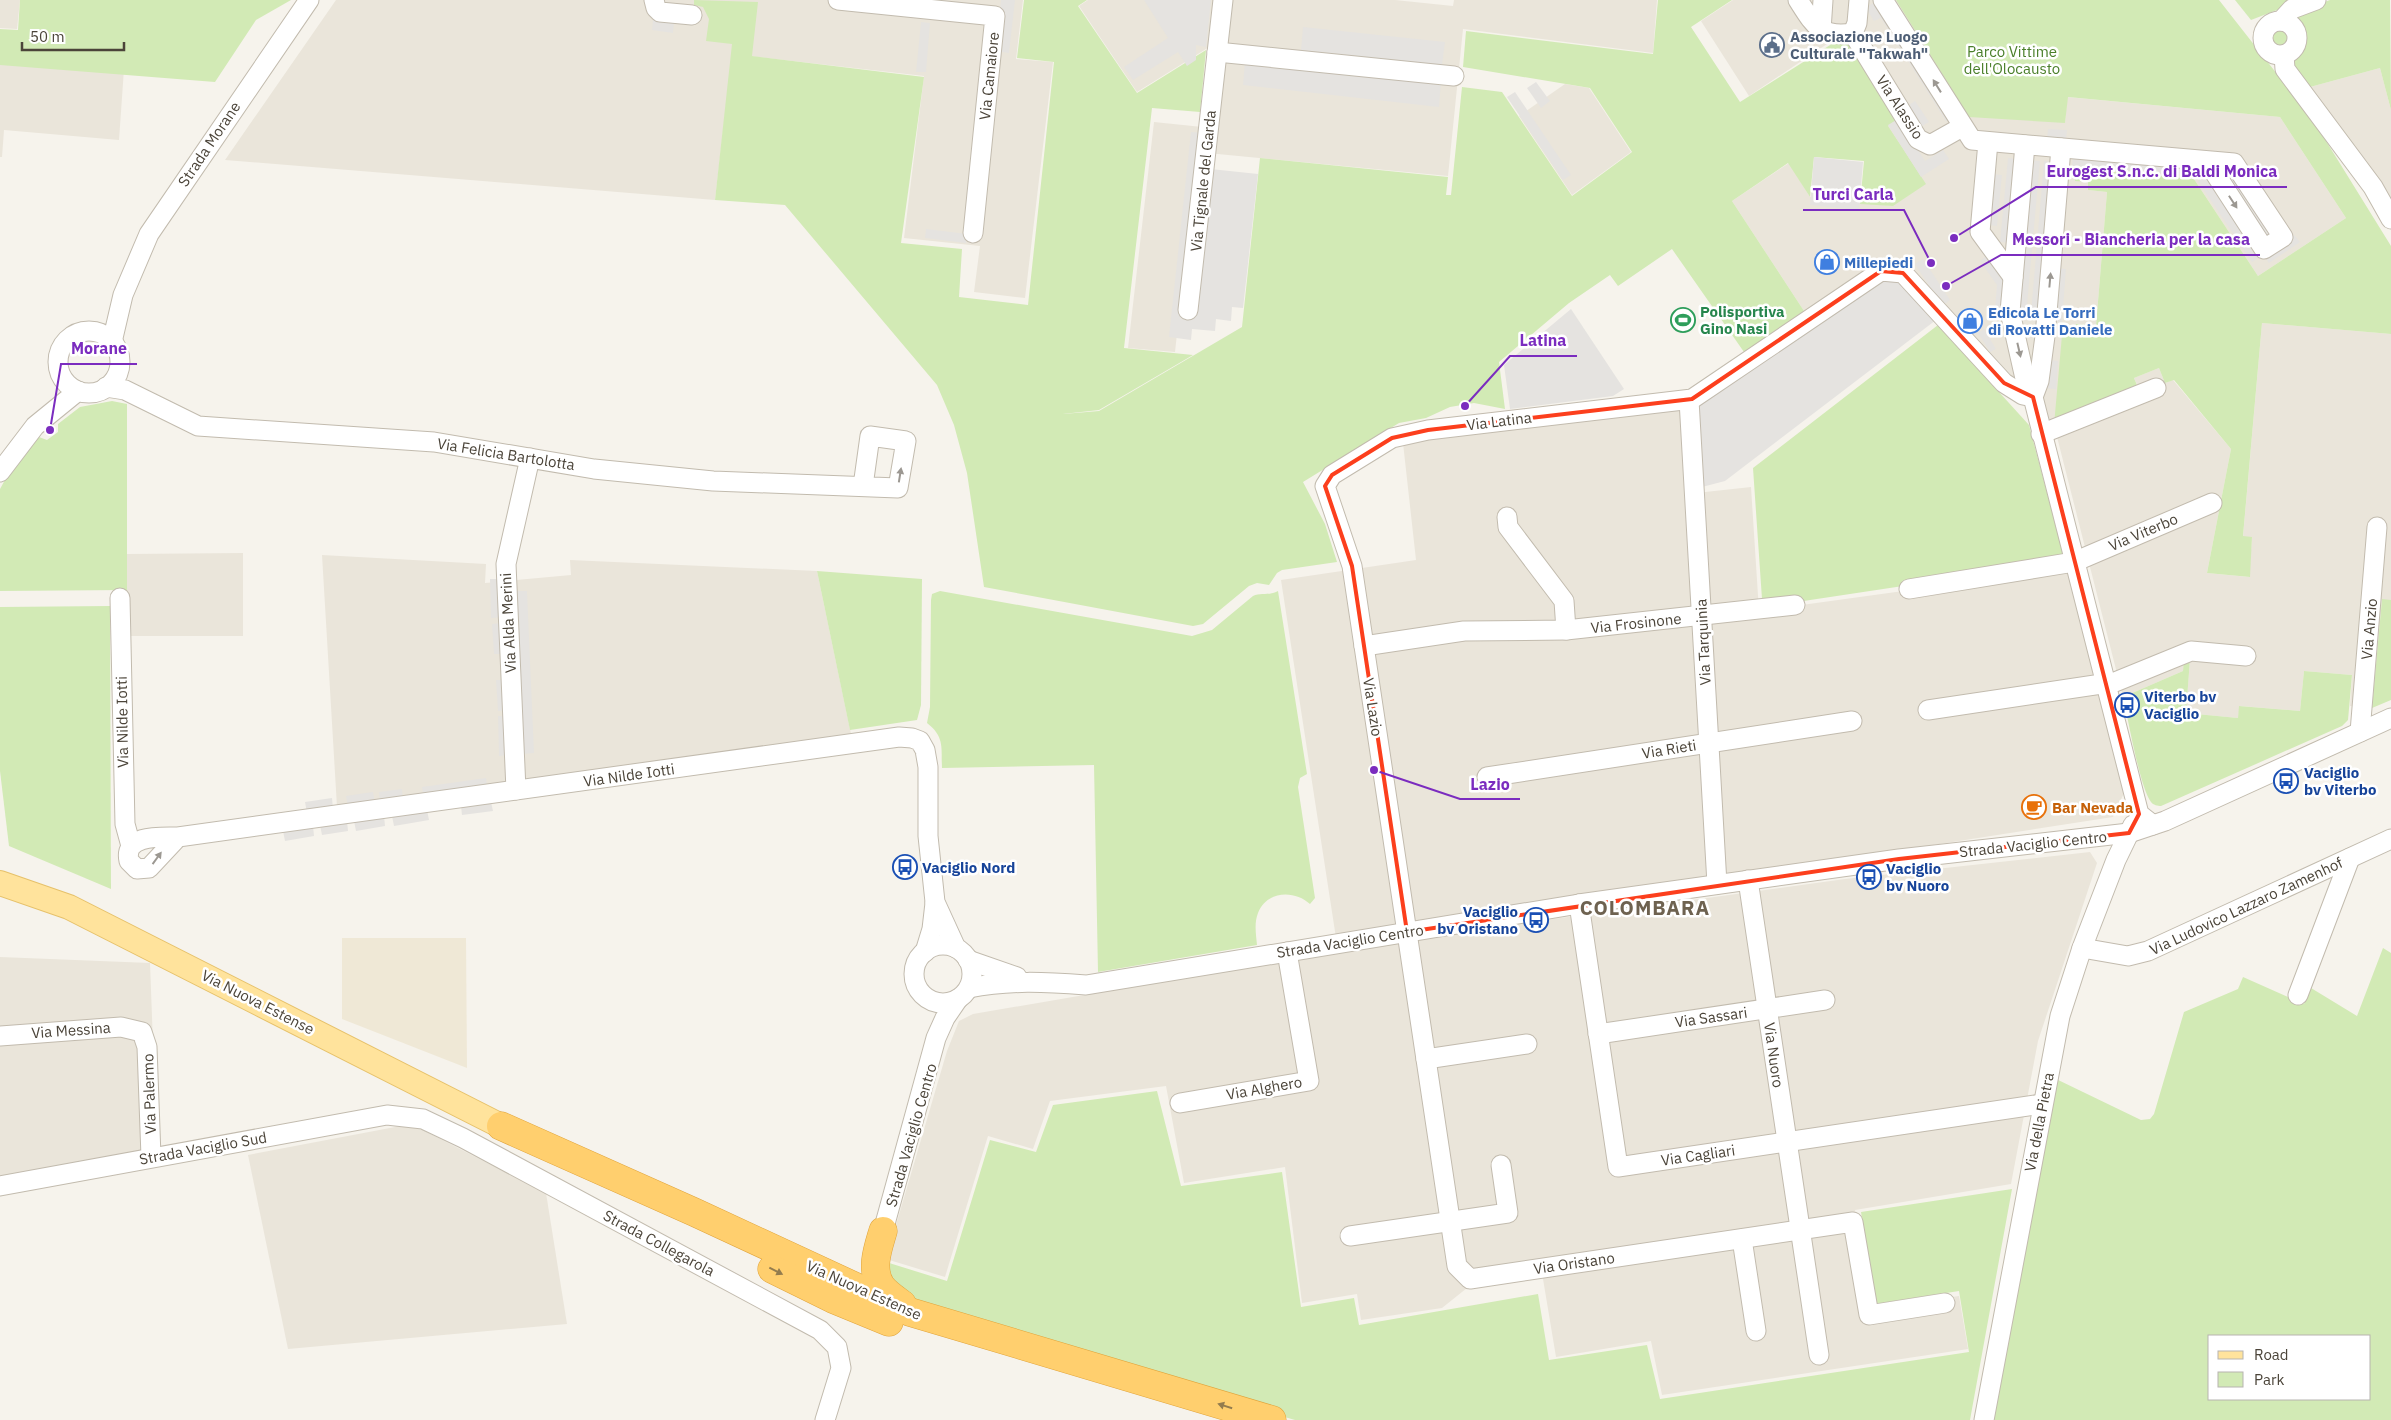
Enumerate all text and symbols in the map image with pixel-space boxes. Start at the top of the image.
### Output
scale bar [22,20,125,52]
text: 50 m [30,27,65,46]
place label: Associazione Luogo Culturale "Takwah" [1790,27,1928,63]
street label: Via Camaiore [975,31,1003,121]
public building icon: Associazione Luogo Culturale "Takwah" [1759,32,1785,58]
park label: Parco Vittime dell'Olocausto [1964,42,2060,78]
street label: Via Alassio [1872,71,1928,143]
one-way arrow [1932,79,1941,92]
street label: Strada Morane [174,98,244,190]
street label: Via Tignale del Garda [1186,109,1220,253]
callout: Eurogest S.n.c. di Baldi Monica [2036,156,2287,187]
text: Eurogest S.n.c. di Baldi Monica [2047,161,2277,181]
callout: Turci Carla [1803,179,1904,210]
text: Turci Carla [1812,184,1894,204]
one-way arrow [2229,196,2238,209]
callout: Messori - Biancheria per la casa [2001,224,2260,255]
text: Messori - Biancheria per la casa [2012,229,2250,249]
shop icon: Millepiedi [1814,249,1840,275]
place label: Millepiedi [1844,253,1913,272]
one-way arrow [2046,272,2054,288]
place label: Polisportiva Gino Nasi [1700,302,1785,338]
place label: Edicola Le Torri di Rovatti Daniele [1988,303,2112,339]
sports icon: Polisportiva Gino Nasi [1670,307,1696,333]
shop icon: Edicola Le Torri di Rovatti Daniele [1957,308,1983,334]
callout: Latina [1510,325,1577,356]
text: Latina [1520,330,1566,350]
callout: Morane [61,333,137,364]
text: Morane [71,338,127,358]
one-way arrow [2015,343,2023,358]
street label: Via Latina [1465,408,1533,434]
street label: Via Felicia Bartolotta [436,434,576,474]
one-way arrow [897,467,905,483]
street label: Via Viterbo [2106,509,2180,555]
street label: Via Alda Merini [496,572,520,674]
street label: Via Anzio [2357,597,2381,661]
street label: Via Tarquinia [1691,598,1715,686]
street label: Via Frosinone [1590,609,1682,637]
street label: Via Nilde Iotti [112,676,132,768]
street label: Via Lazio [1359,676,1387,738]
place label: Viterbo bv Vaciglio [2144,687,2216,723]
bus stop icon: Viterbo bv Vaciglio [2114,692,2140,718]
street label: Via Rieti [1640,735,1698,763]
street label: Via Nilde Iotti [582,759,676,791]
place label: Vaciglio bv Viterbo [2304,763,2376,799]
callout: Lazio [1460,768,1520,799]
bus stop icon: Vaciglio bv Viterbo [2273,768,2299,794]
text: Lazio [1470,774,1510,794]
cafe icon: Bar Nevada [2021,794,2047,820]
place label: Bar Nevada [2052,798,2134,817]
street label: Strada Vaciglio Centro [1958,827,2108,861]
one-way arrow [152,852,163,865]
street label: Via Ludovico Lazzaro Zamenhof [2146,853,2346,959]
bus stop icon: Vaciglio Nord [892,854,918,880]
place label: Vaciglio Nord [922,858,1015,877]
place label: Vaciglio bv Nuoro [1886,859,1949,895]
bus stop icon: Vaciglio bv Nuoro [1856,864,1882,890]
district label: COLOMBARA [1580,894,1710,921]
place label: Vaciglio bv Oristano [1437,902,1518,938]
bus stop icon: Vaciglio bv Oristano [1523,907,1549,933]
street label: Strada Vaciglio Centro [1275,920,1425,962]
street label: Via Nuova Estense [198,965,318,1039]
street label: Via Sassari [1674,1003,1748,1031]
street label: Via Messina [31,1018,111,1042]
street label: Via Nuoro [1760,1021,1788,1089]
street label: Via Palermo [138,1053,160,1135]
street label: Strada Vaciglio Centro [881,1061,941,1209]
street label: Via della Pietra [2020,1071,2058,1173]
street label: Via Alghero [1225,1072,1303,1104]
street label: Strada Vaciglio Sud [138,1127,268,1169]
street label: Via Cagliari [1660,1140,1736,1170]
street label: Strada Collegarola [600,1206,718,1280]
street label: Via Oristano [1532,1248,1616,1278]
street label: Via Nuova Estense [803,1256,925,1324]
one-way arrow [769,1267,783,1275]
legend [2208,1335,2371,1400]
text: Road [2254,1345,2289,1364]
text: Park [2254,1370,2284,1389]
one-way arrow [1217,1402,1232,1410]

